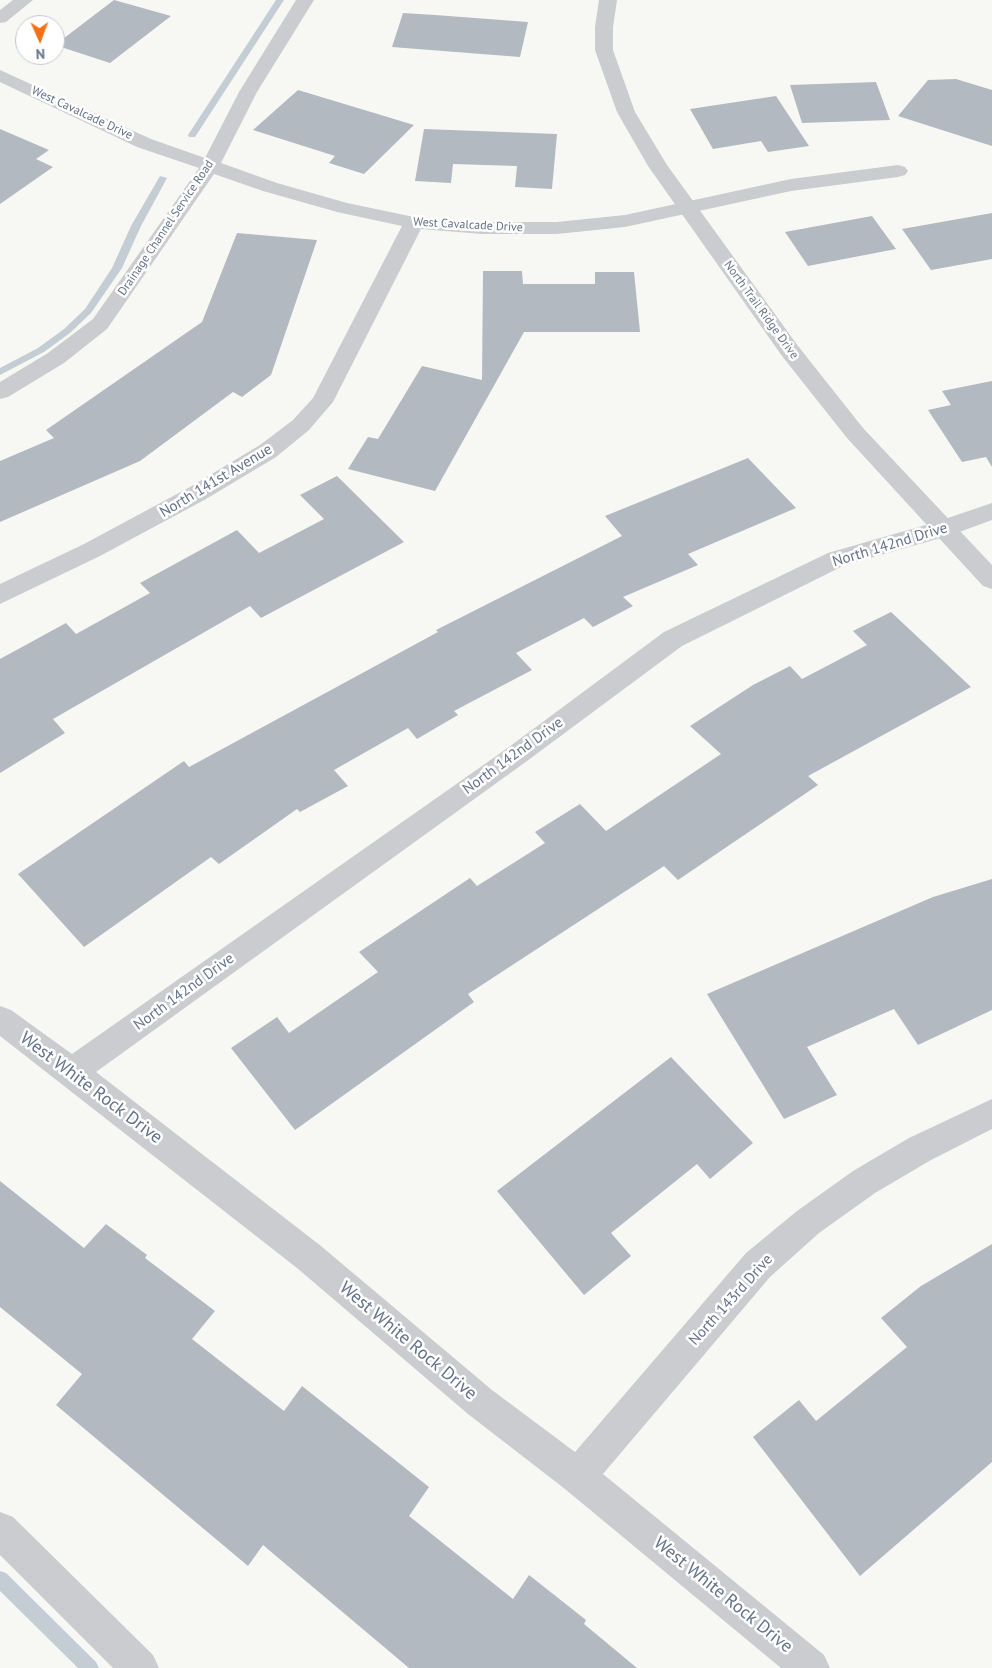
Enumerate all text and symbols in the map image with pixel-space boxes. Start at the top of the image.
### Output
north arrow [15,15,65,65]
text: N [36,45,45,63]
street label: West Cavalcade Drive [29,83,135,143]
street label: Drainage Channel Service Road [115,158,217,298]
street label: West Cavalcade Drive [413,215,523,235]
street label: North Trail Ridge Drive [721,258,801,362]
street label: North 141st Avenue [157,440,275,522]
street label: North 142nd Drive [830,519,950,571]
street label: North 142nd Drive [459,714,567,798]
street label: North 142nd Drive [130,950,238,1034]
street label: West White Rock Drive [16,1027,166,1149]
street label: North 143rd Drive [685,1251,777,1349]
street label: West White Rock Drive [335,1277,481,1405]
street label: West White Rock Drive [649,1532,797,1658]

